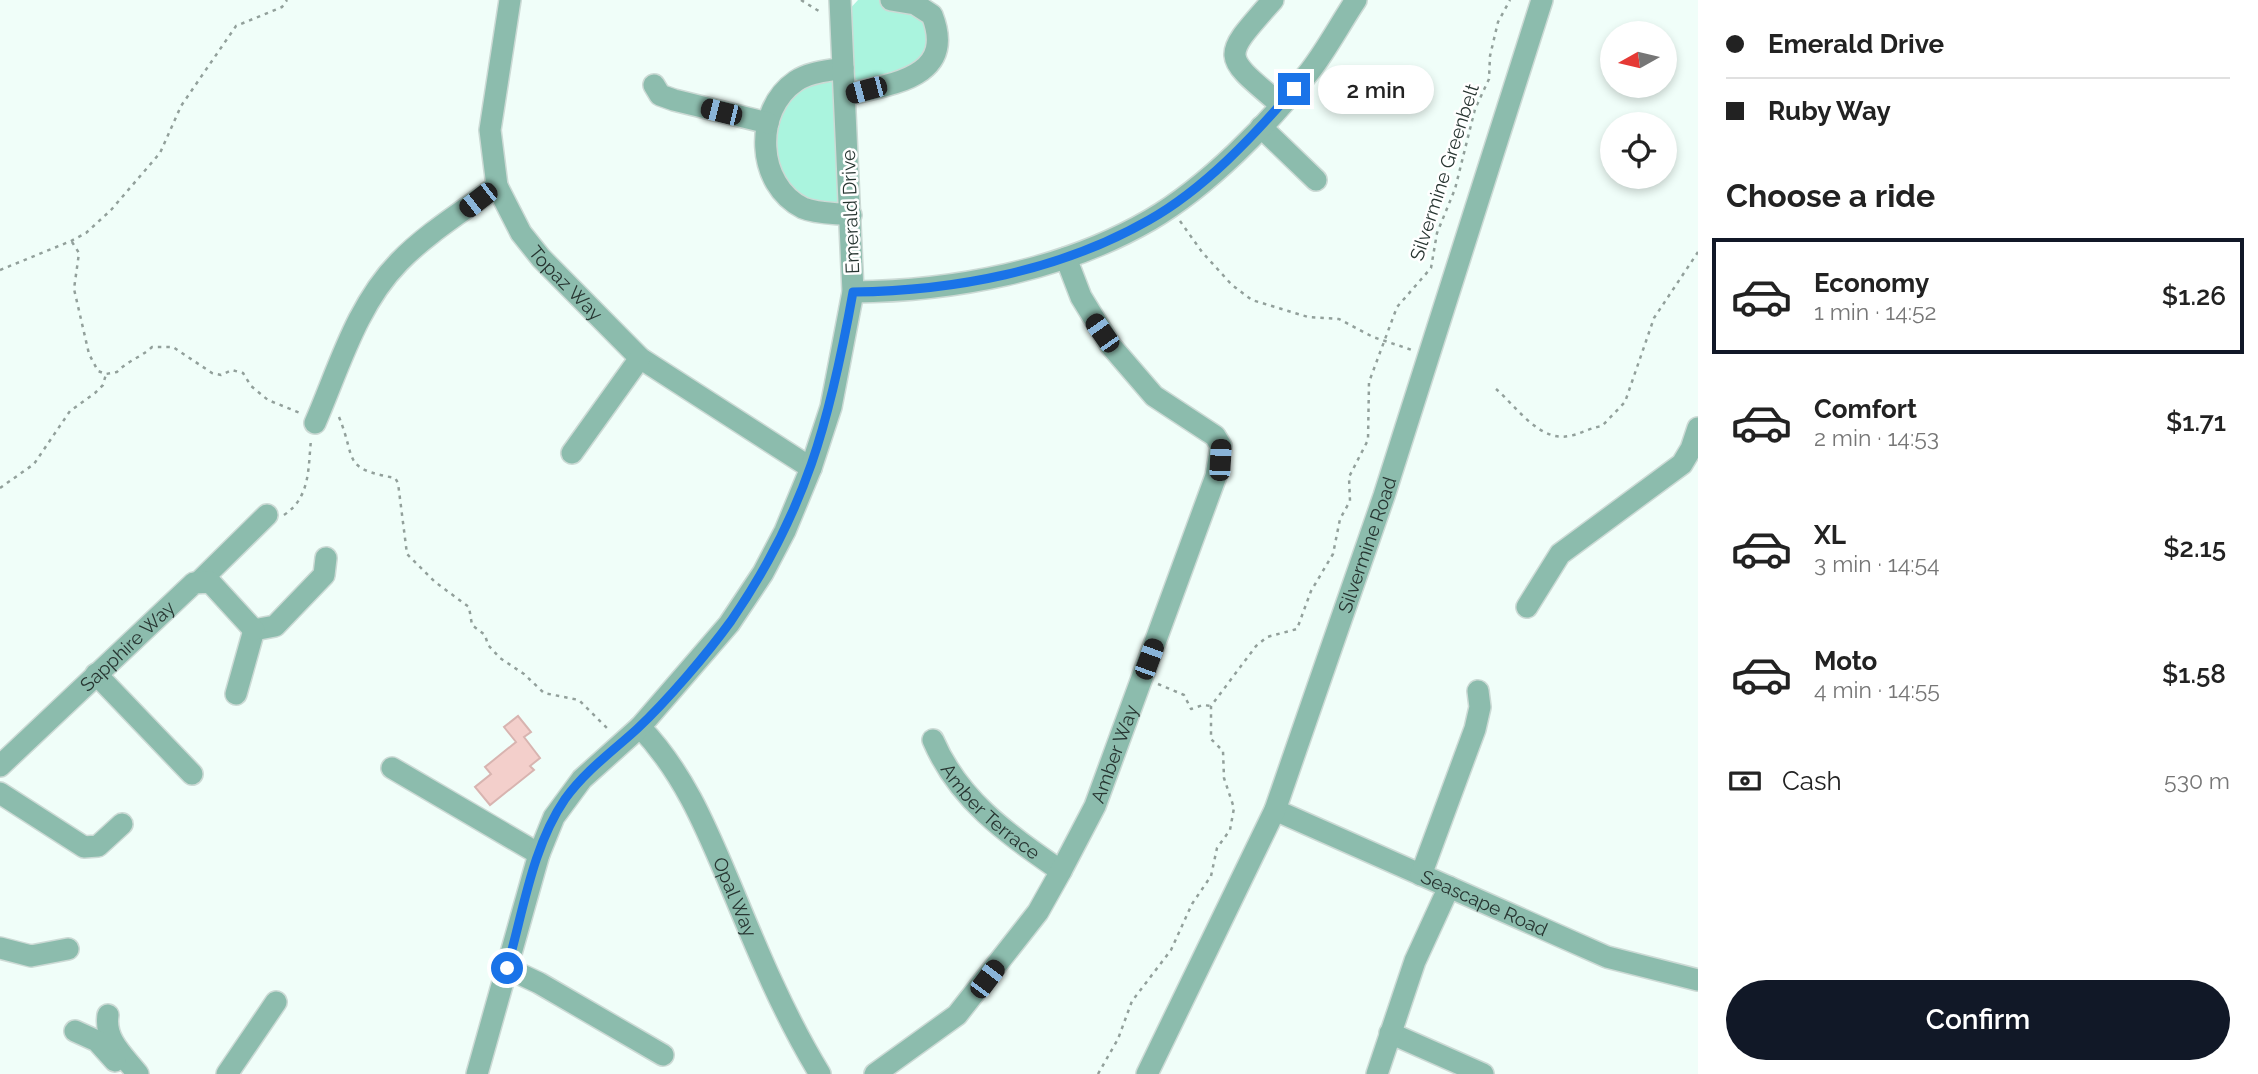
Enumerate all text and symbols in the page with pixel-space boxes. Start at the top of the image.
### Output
north arrow [1600,21,1676,98]
map controls [1600,21,1677,189]
text: Emerald Drive [1768,29,1944,59]
callout: 2 min [1318,64,1434,114]
route end [1278,73,1310,105]
car [843,74,890,106]
text: 2 min [1347,76,1405,103]
street label: Silvermine Greenbelt [1405,80,1483,263]
text: Ruby Way [1768,96,1891,126]
car [699,97,744,127]
button: locate [1600,112,1677,189]
street label: Emerald Drive [837,150,863,274]
text: Choose a ride [1726,177,1935,214]
car [455,179,502,221]
street label: Topaz Way [525,241,607,325]
icon: car [1730,265,1793,328]
text: Economy [1814,268,1929,298]
text: $1.26 [2162,281,2226,311]
text: 1 min · 14:52 [1814,298,1937,325]
car [1082,310,1123,356]
icon: car [1730,391,1793,454]
text: Comfort [1814,394,1917,424]
text: $1.71 [2166,407,2226,437]
text: 2 min · 14:53 [1814,424,1939,451]
car [1209,438,1232,482]
street label: Silvermine Road [1333,474,1400,616]
icon: car [1730,517,1793,580]
text: XL [1814,520,1846,550]
text: $2.15 [2163,533,2226,563]
text: 3 min · 14:54 [1814,550,1940,577]
street label: Sapphire Way [76,596,179,696]
car [1132,636,1167,682]
icon: car [1730,643,1793,706]
text: Moto [1814,646,1877,676]
text: $1.58 [2162,659,2226,689]
text: 4 min · 14:55 [1814,676,1940,703]
street label: Amber Way [1086,702,1142,806]
street label: Amber Terrace [937,759,1044,864]
icon: cash [1726,762,1764,800]
text: Cash [1782,766,1842,796]
text: 530 m [2164,767,2230,794]
street label: Opal Way [709,854,762,940]
street label: Seascape Road [1418,865,1551,940]
route start [491,952,523,984]
car [966,956,1009,1002]
button: Confirm [1726,980,2230,1060]

